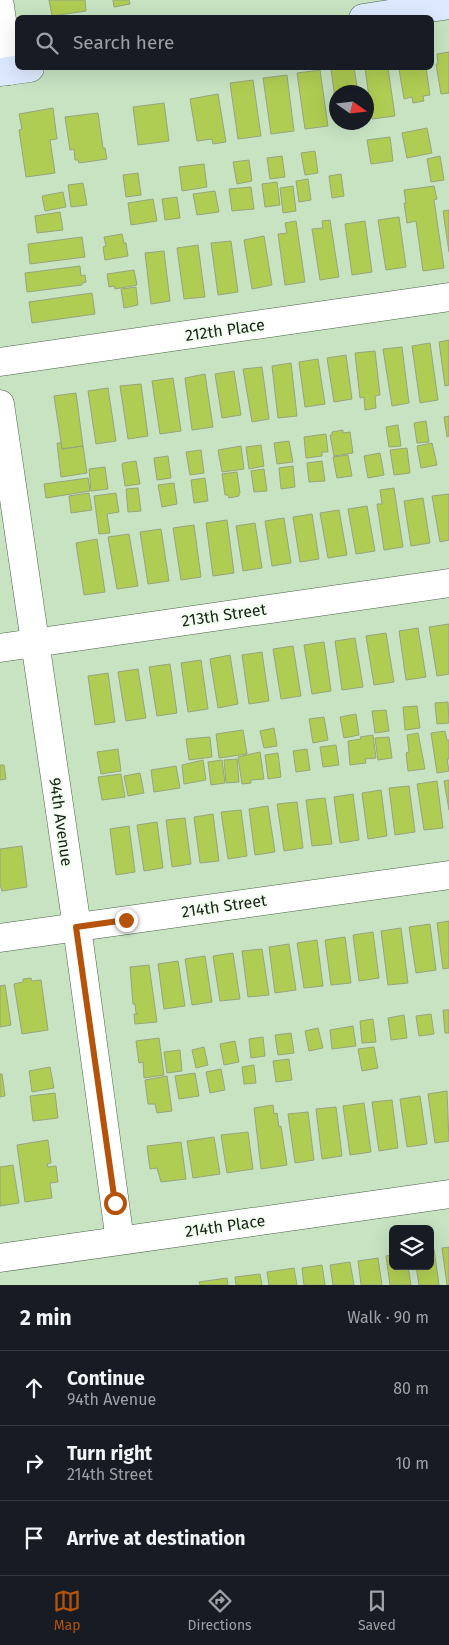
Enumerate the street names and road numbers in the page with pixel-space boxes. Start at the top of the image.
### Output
street label: 212th Place [184,315,266,345]
street label: 213th Street [180,600,268,630]
street label: 94th Avenue [45,776,77,868]
street label: 214th Street [180,891,268,921]
street label: 214th Place [184,1211,266,1241]

